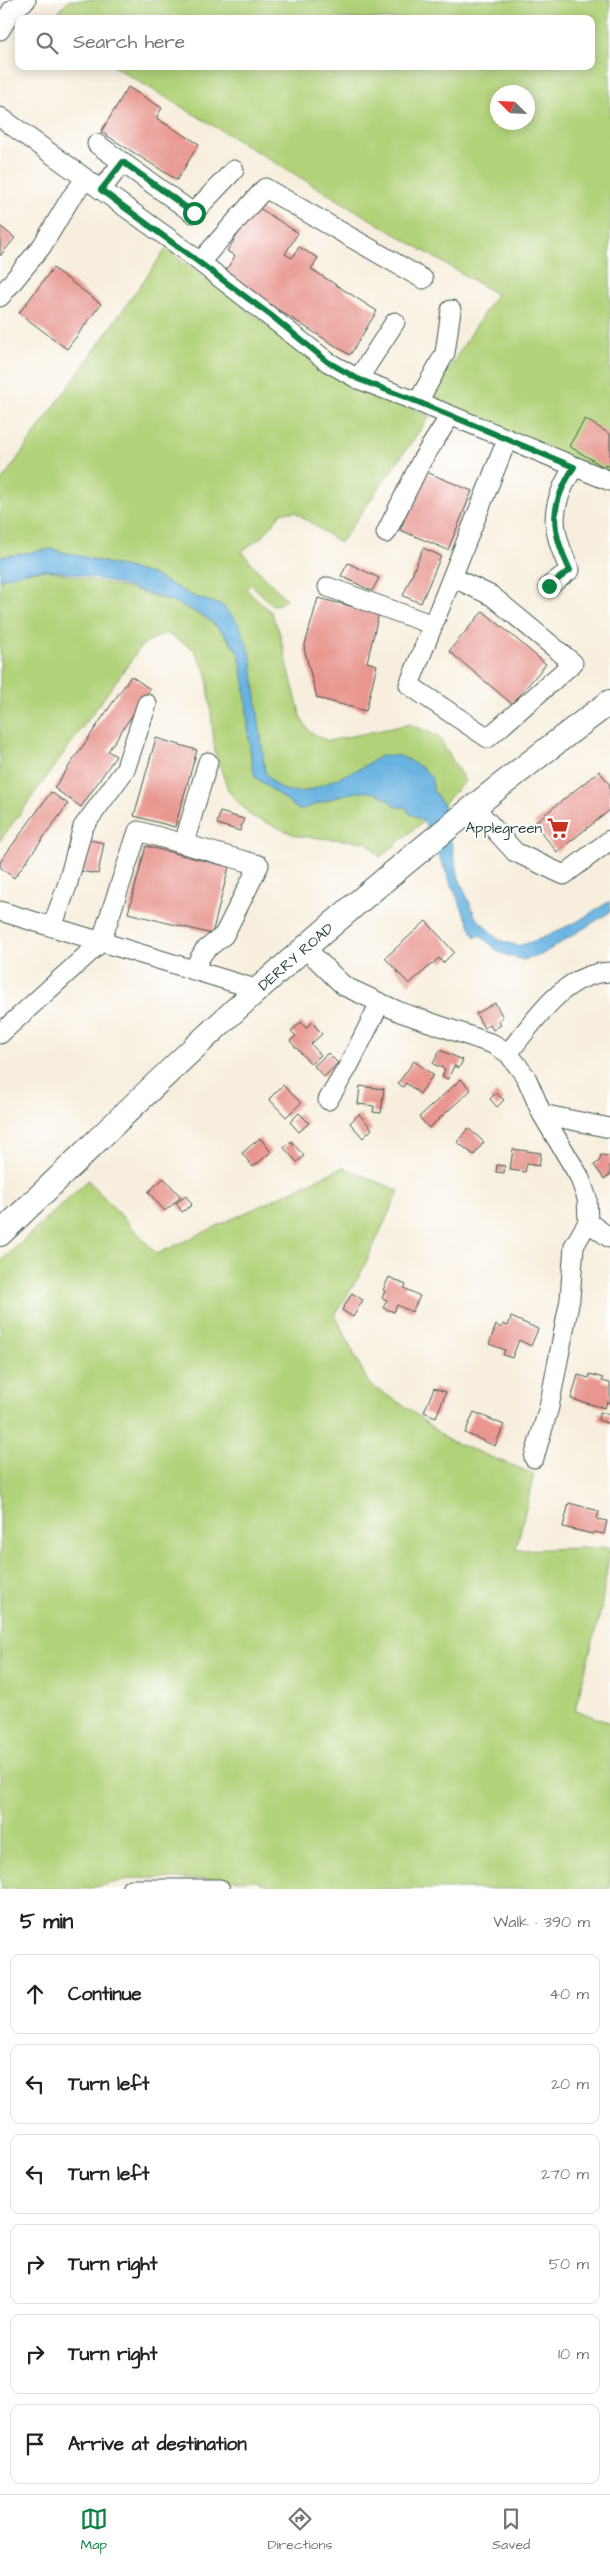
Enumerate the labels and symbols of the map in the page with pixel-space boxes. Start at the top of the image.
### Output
north arrow [490,85,535,130]
route start [183,202,206,225]
route end [538,575,561,598]
supermarket icon: Applegreen [545,815,571,841]
place label: Applegreen [465,818,542,840]
street label: DERRY ROAD [254,918,339,996]

